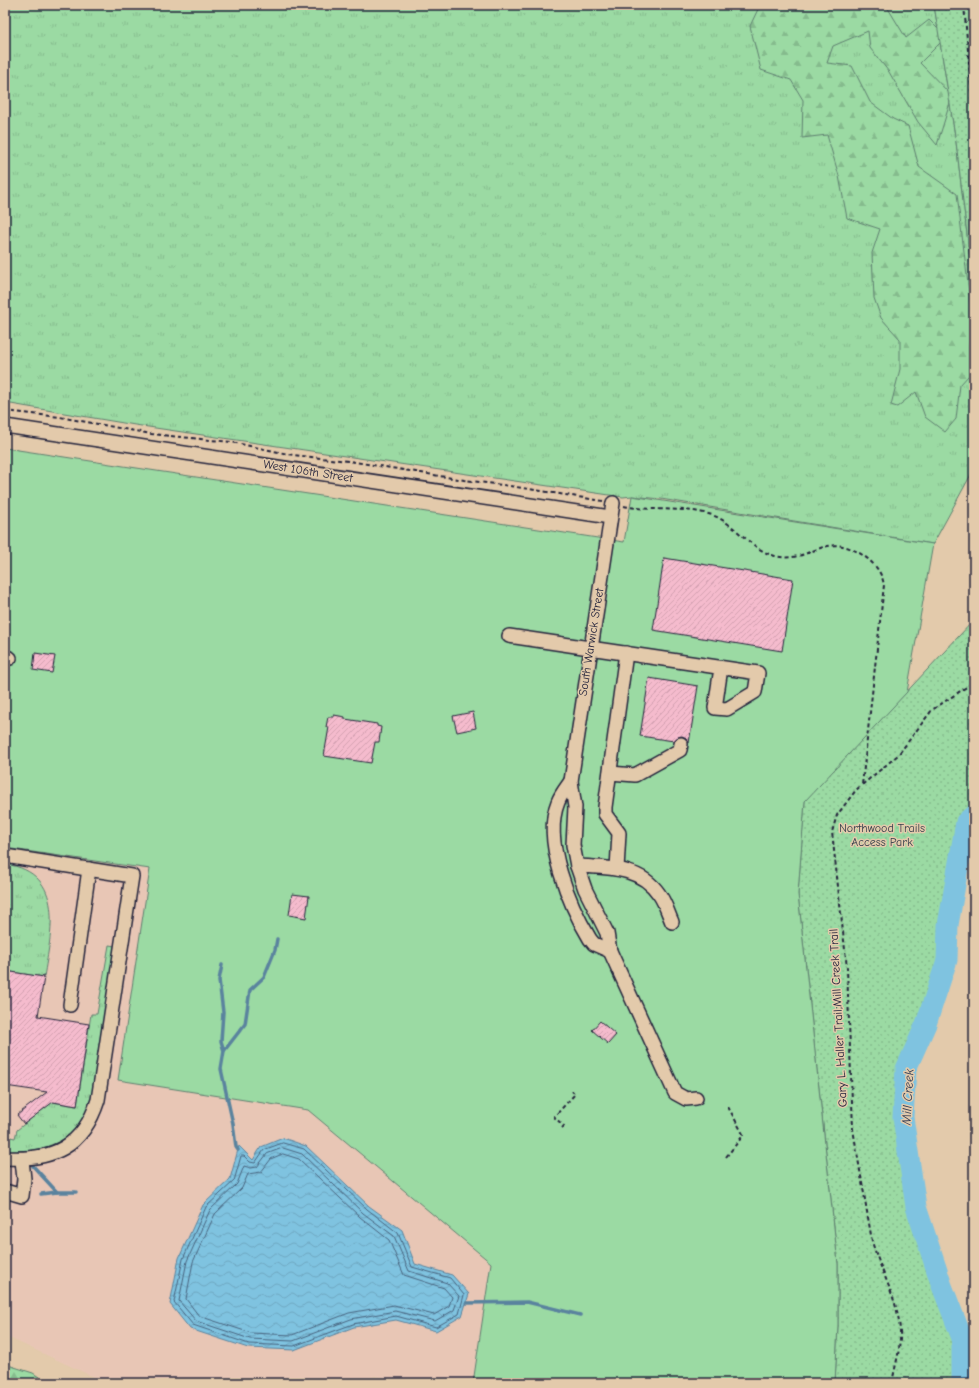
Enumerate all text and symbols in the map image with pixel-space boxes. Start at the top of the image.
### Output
street label: West 106th Street [262,457,354,485]
street label: South Warwick Street [576,586,607,697]
park label: Northwood Trails Access Park [839,821,925,849]
street label: Gary L. Haller Trail;Mill Creek Trail [826,928,850,1108]
water label: Mill Creek [898,1068,916,1126]

